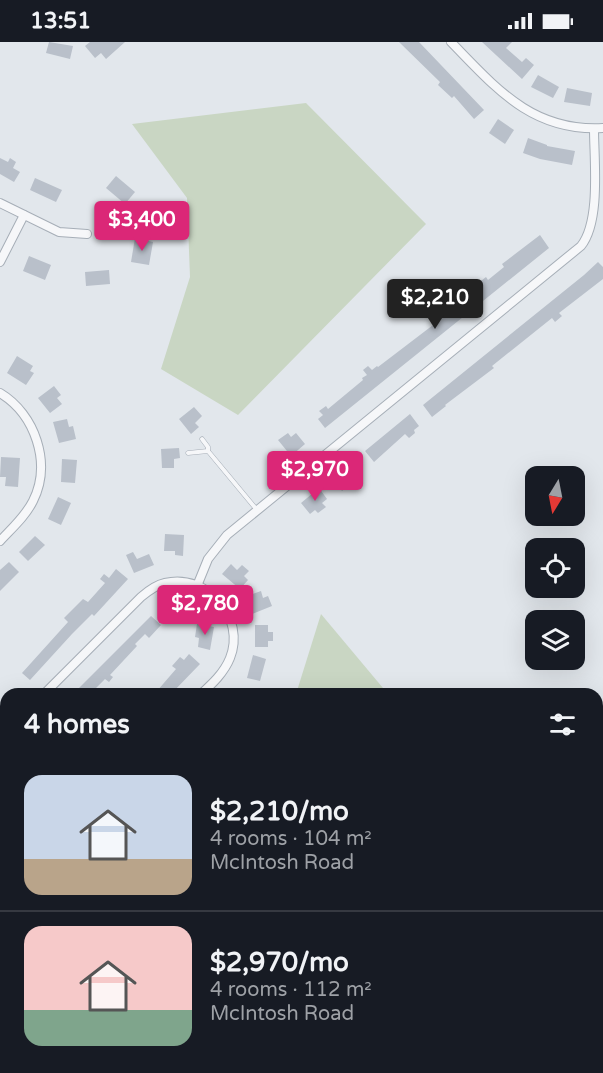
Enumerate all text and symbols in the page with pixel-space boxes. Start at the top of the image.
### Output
text: 13:51 [30,8,91,34]
pin: $3,400 [93,201,191,252]
text: $3,400 [108,208,176,232]
pin: $2,210 [386,279,484,330]
text: $2,210 [401,286,469,310]
pin: $2,970 [266,451,364,502]
text: $2,970 [281,458,349,482]
north arrow [525,466,585,526]
map controls [525,466,585,670]
button: locate [525,538,585,598]
pin: $2,780 [156,585,254,636]
text: $2,780 [171,592,239,616]
button: layers [525,610,585,670]
icon: filters [546,708,579,741]
text: 4 homes [24,709,130,740]
text: $2,210/mo [210,796,349,827]
icon: home [72,799,144,871]
text: 4 rooms · 104 m² [210,827,372,851]
text: McIntosh Road [210,851,354,875]
text: $2,970/mo [210,947,349,978]
icon: home [72,950,144,1022]
text: 4 rooms · 112 m² [210,978,372,1002]
text: McIntosh Road [210,1002,354,1026]

